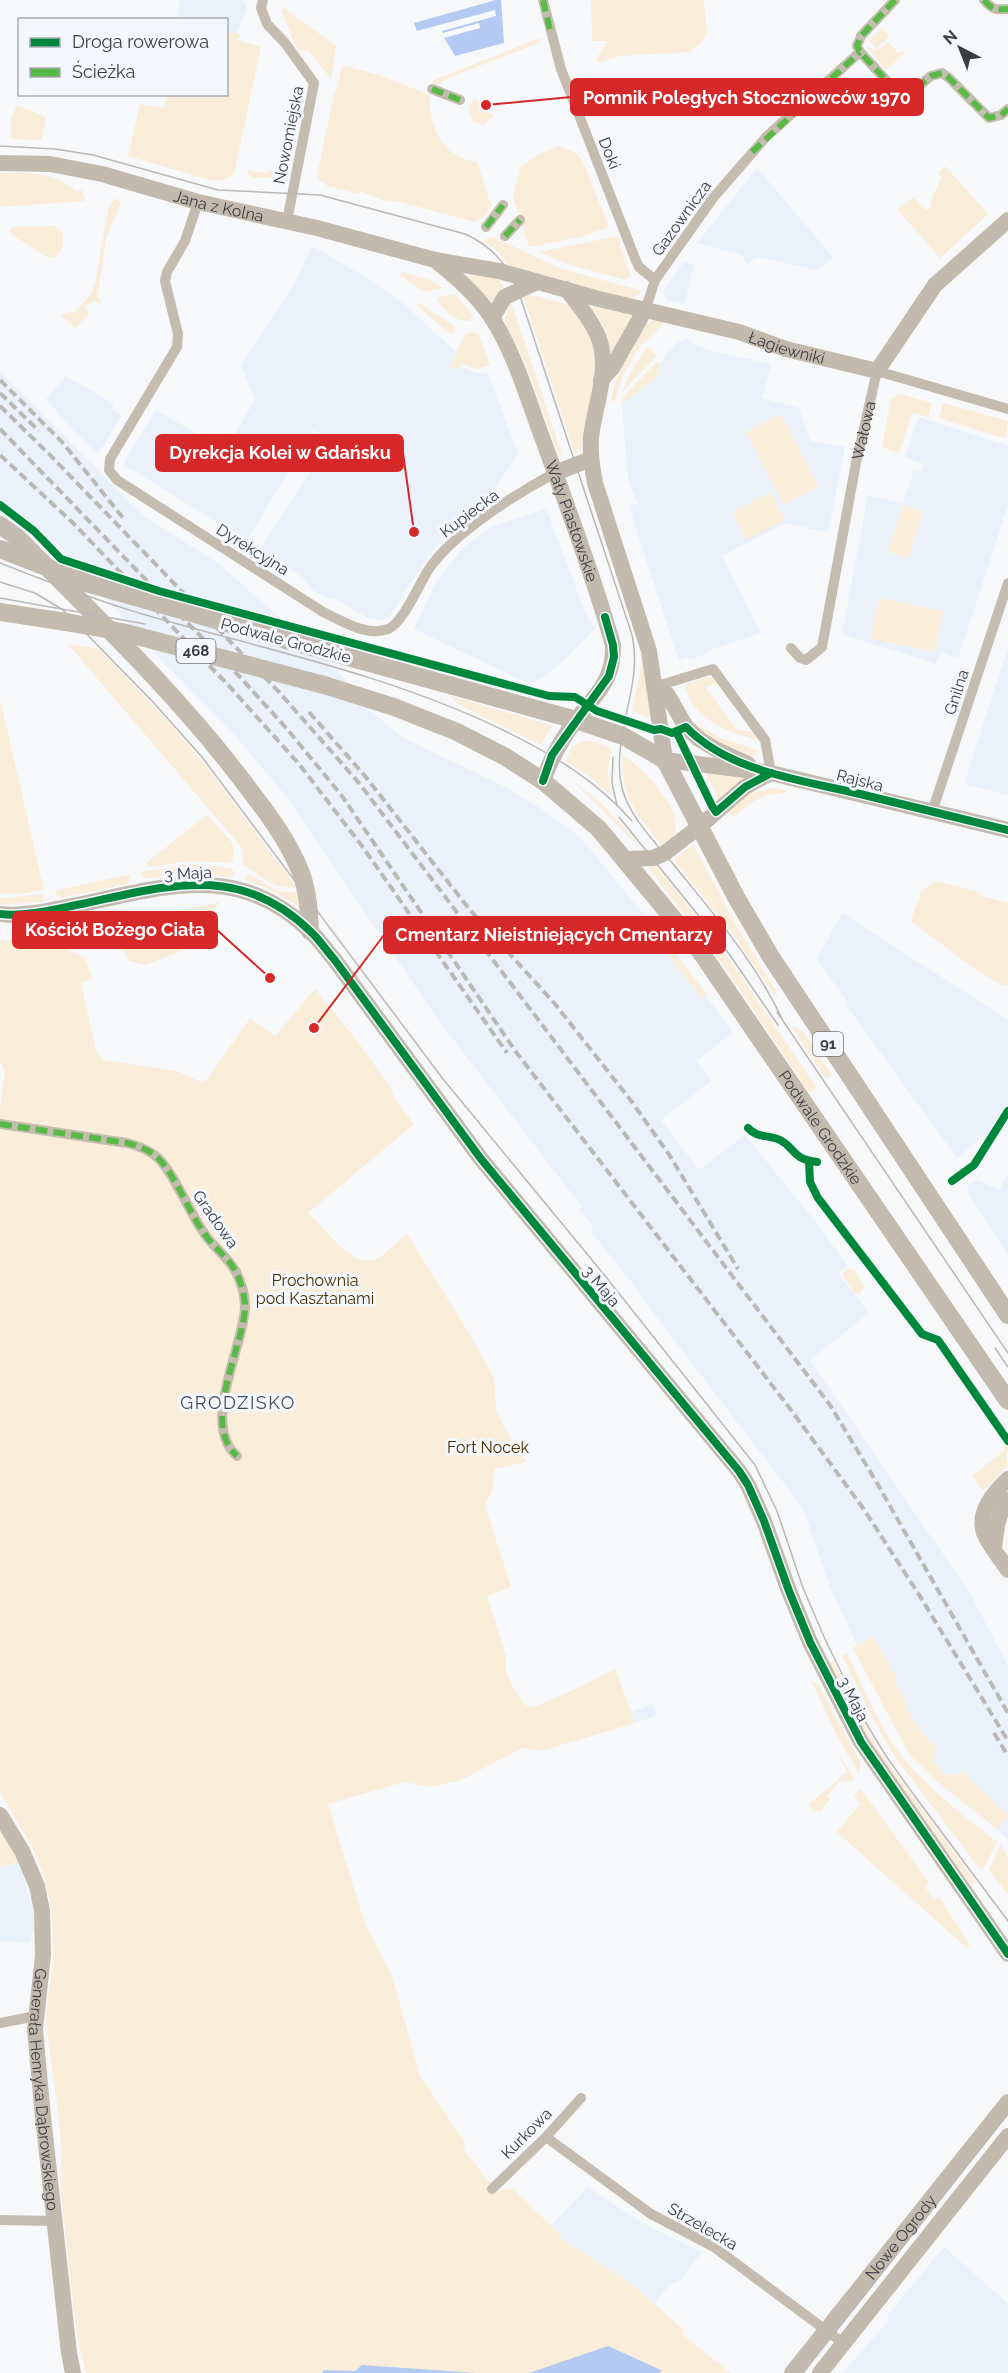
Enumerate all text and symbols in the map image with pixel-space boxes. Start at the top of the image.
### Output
legend [18,18,228,96]
north arrow [930,18,990,78]
text: N [939,26,961,48]
text: Droga rowerowa [72,31,209,52]
text: Ścieżka [72,60,135,82]
callout: Pomnik Poległych Stoczniowców 1970 [571,79,923,115]
street label: Nowomiejska [270,84,307,186]
text: Pomnik Poległych Stoczniowców 1970 [583,87,911,108]
street label: Doki [595,134,625,172]
street label: Gazownicza [648,177,715,260]
street label: Jana z Kolna [171,186,265,226]
street label: Łagiewniki [746,327,827,368]
street label: Wałowa [848,399,880,462]
callout: Dyrekcja Kolei w Gdańsku [156,435,403,471]
text: Dyrekcja Kolei w Gdańsku [169,442,391,463]
street label: Wały Piastowskie [541,458,602,584]
street label: Kupiecka [436,485,502,542]
street label: Dyrekcyjna [213,520,292,579]
street label: Podwale Grodzkie [219,614,353,667]
road number: 468 [176,639,216,663]
street label: Gnilna [940,667,973,717]
street label: Rajska [835,766,885,795]
street label: 3 Maja [164,863,212,884]
callout: Kościół Bożego Ciała [13,912,217,948]
callout: Cmentarz Nieistniejących Cmentarzy [384,917,725,953]
text: Kościół Bożego Ciała [25,919,205,940]
text: Cmentarz Nieistniejących Cmentarzy [395,924,713,945]
road number: 91 [813,1032,843,1056]
street label: Podwale Grodzkie [774,1067,866,1188]
street label: Gradowa [189,1187,242,1252]
street label: 3 Maja [579,1262,624,1311]
park label: Prochownia pod Kasztanami [256,1271,374,1308]
district label: GRODZISKO [180,1392,296,1413]
park label: Fort Nocek [447,1438,529,1457]
street label: 3 Maja [834,1674,873,1725]
street label: Generała Henryka Dąbrowskiego [25,1967,62,2212]
street label: Kurkowa [497,2104,556,2163]
street label: Nowe Ogrody [861,2191,941,2283]
street label: Strzelecka [665,2199,741,2254]

